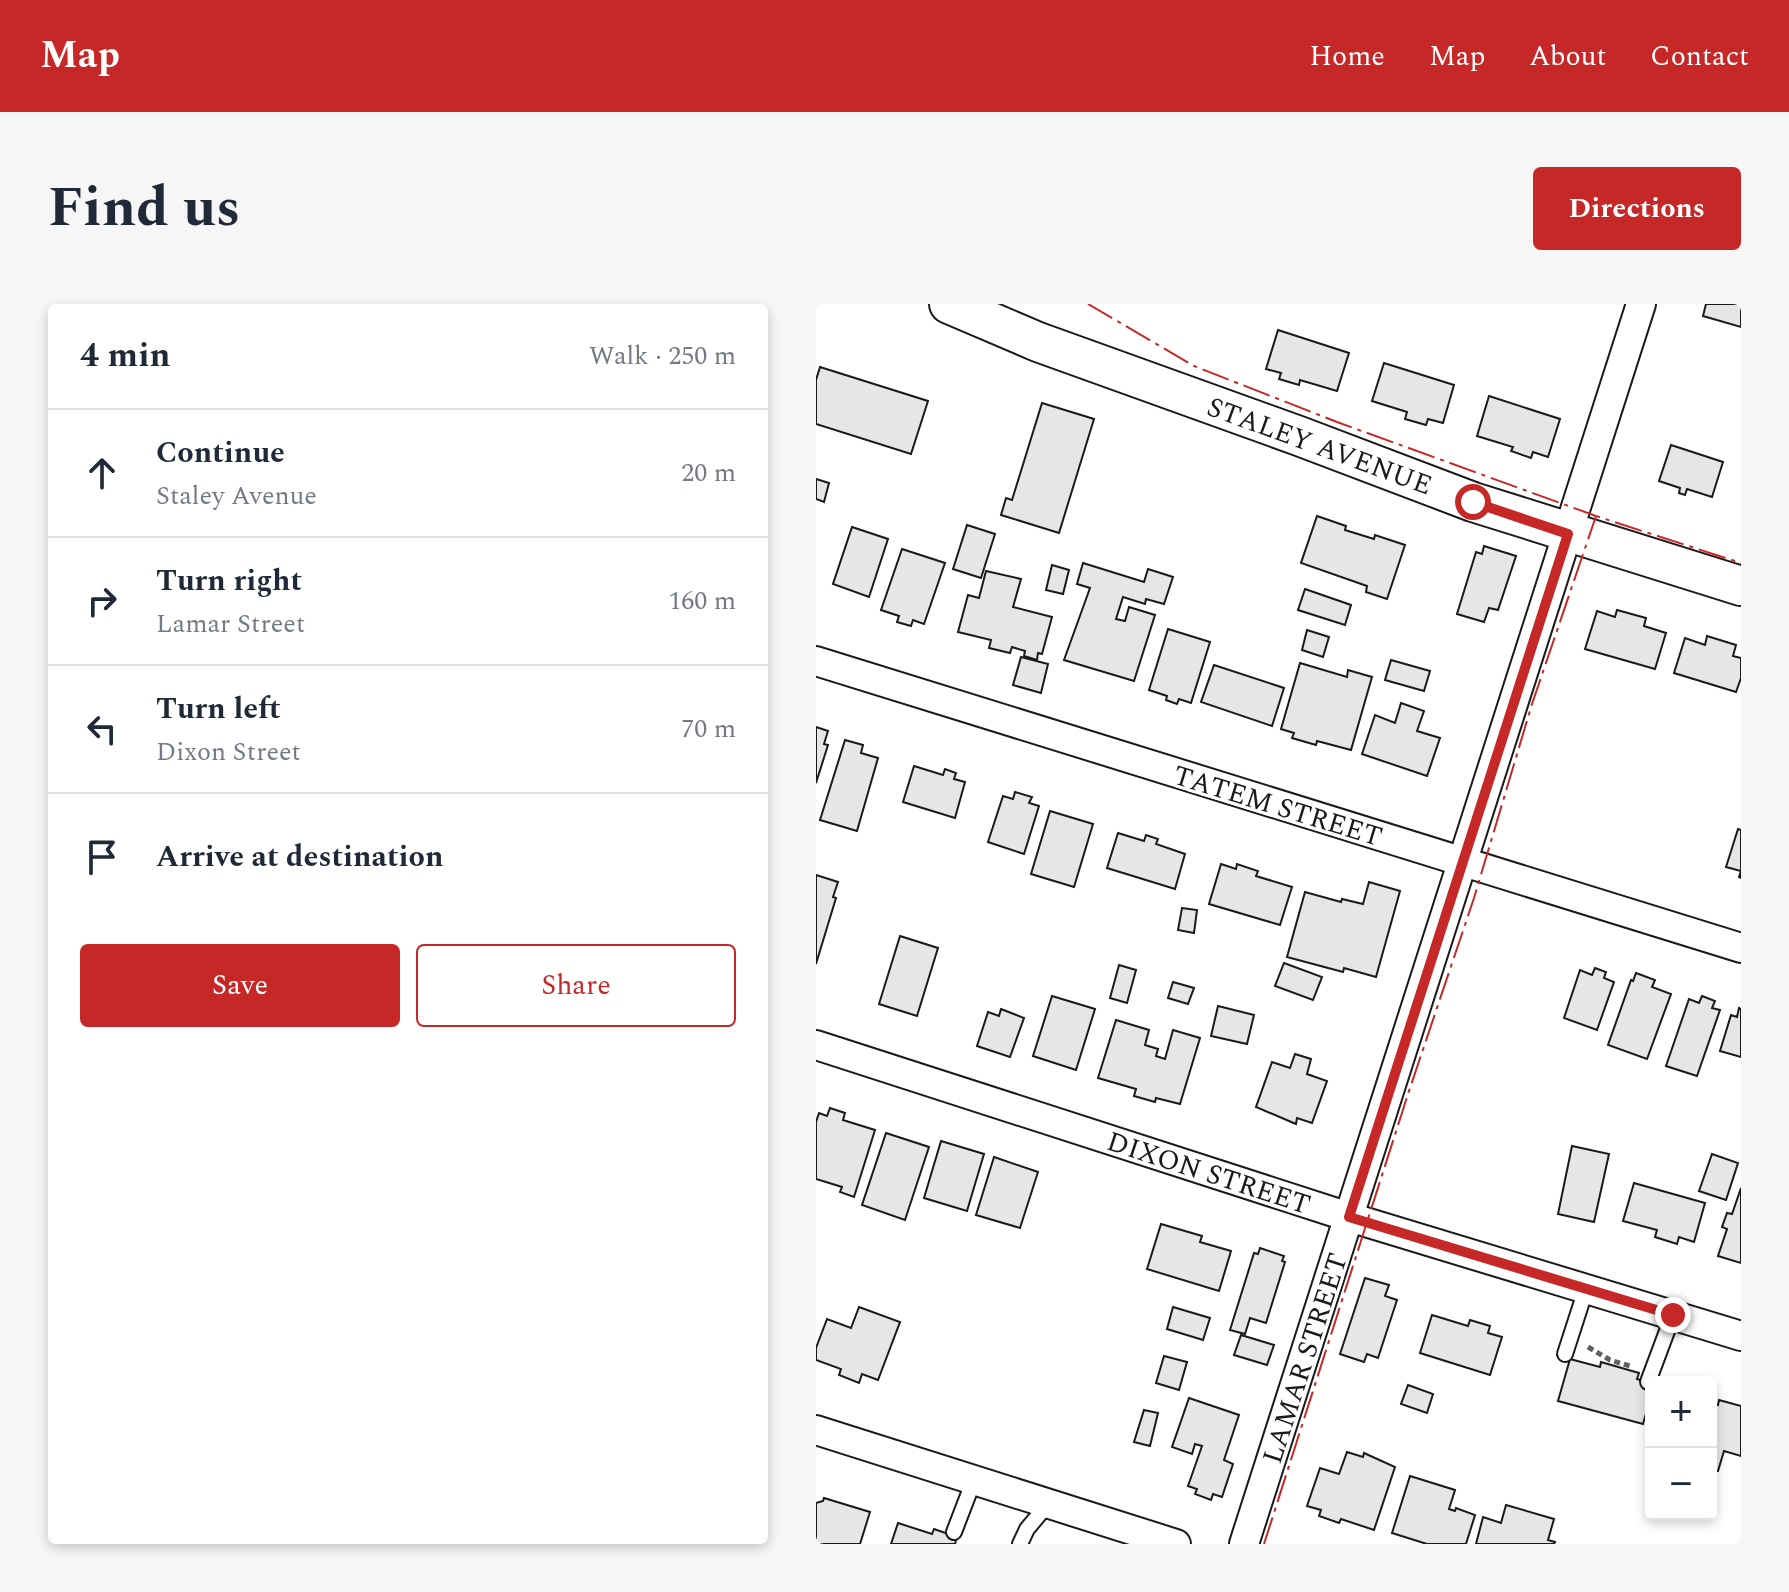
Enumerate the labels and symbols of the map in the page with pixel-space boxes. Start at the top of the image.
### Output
street label: STALEY AVENUE [1201,386,1438,507]
route start [1455,484,1491,520]
street label: TATEM STREET [1168,754,1388,859]
street label: DIXON STREET [1101,1120,1316,1227]
street label: LAMAR STREET [1251,1248,1360,1469]
route end [1655,1297,1691,1333]

